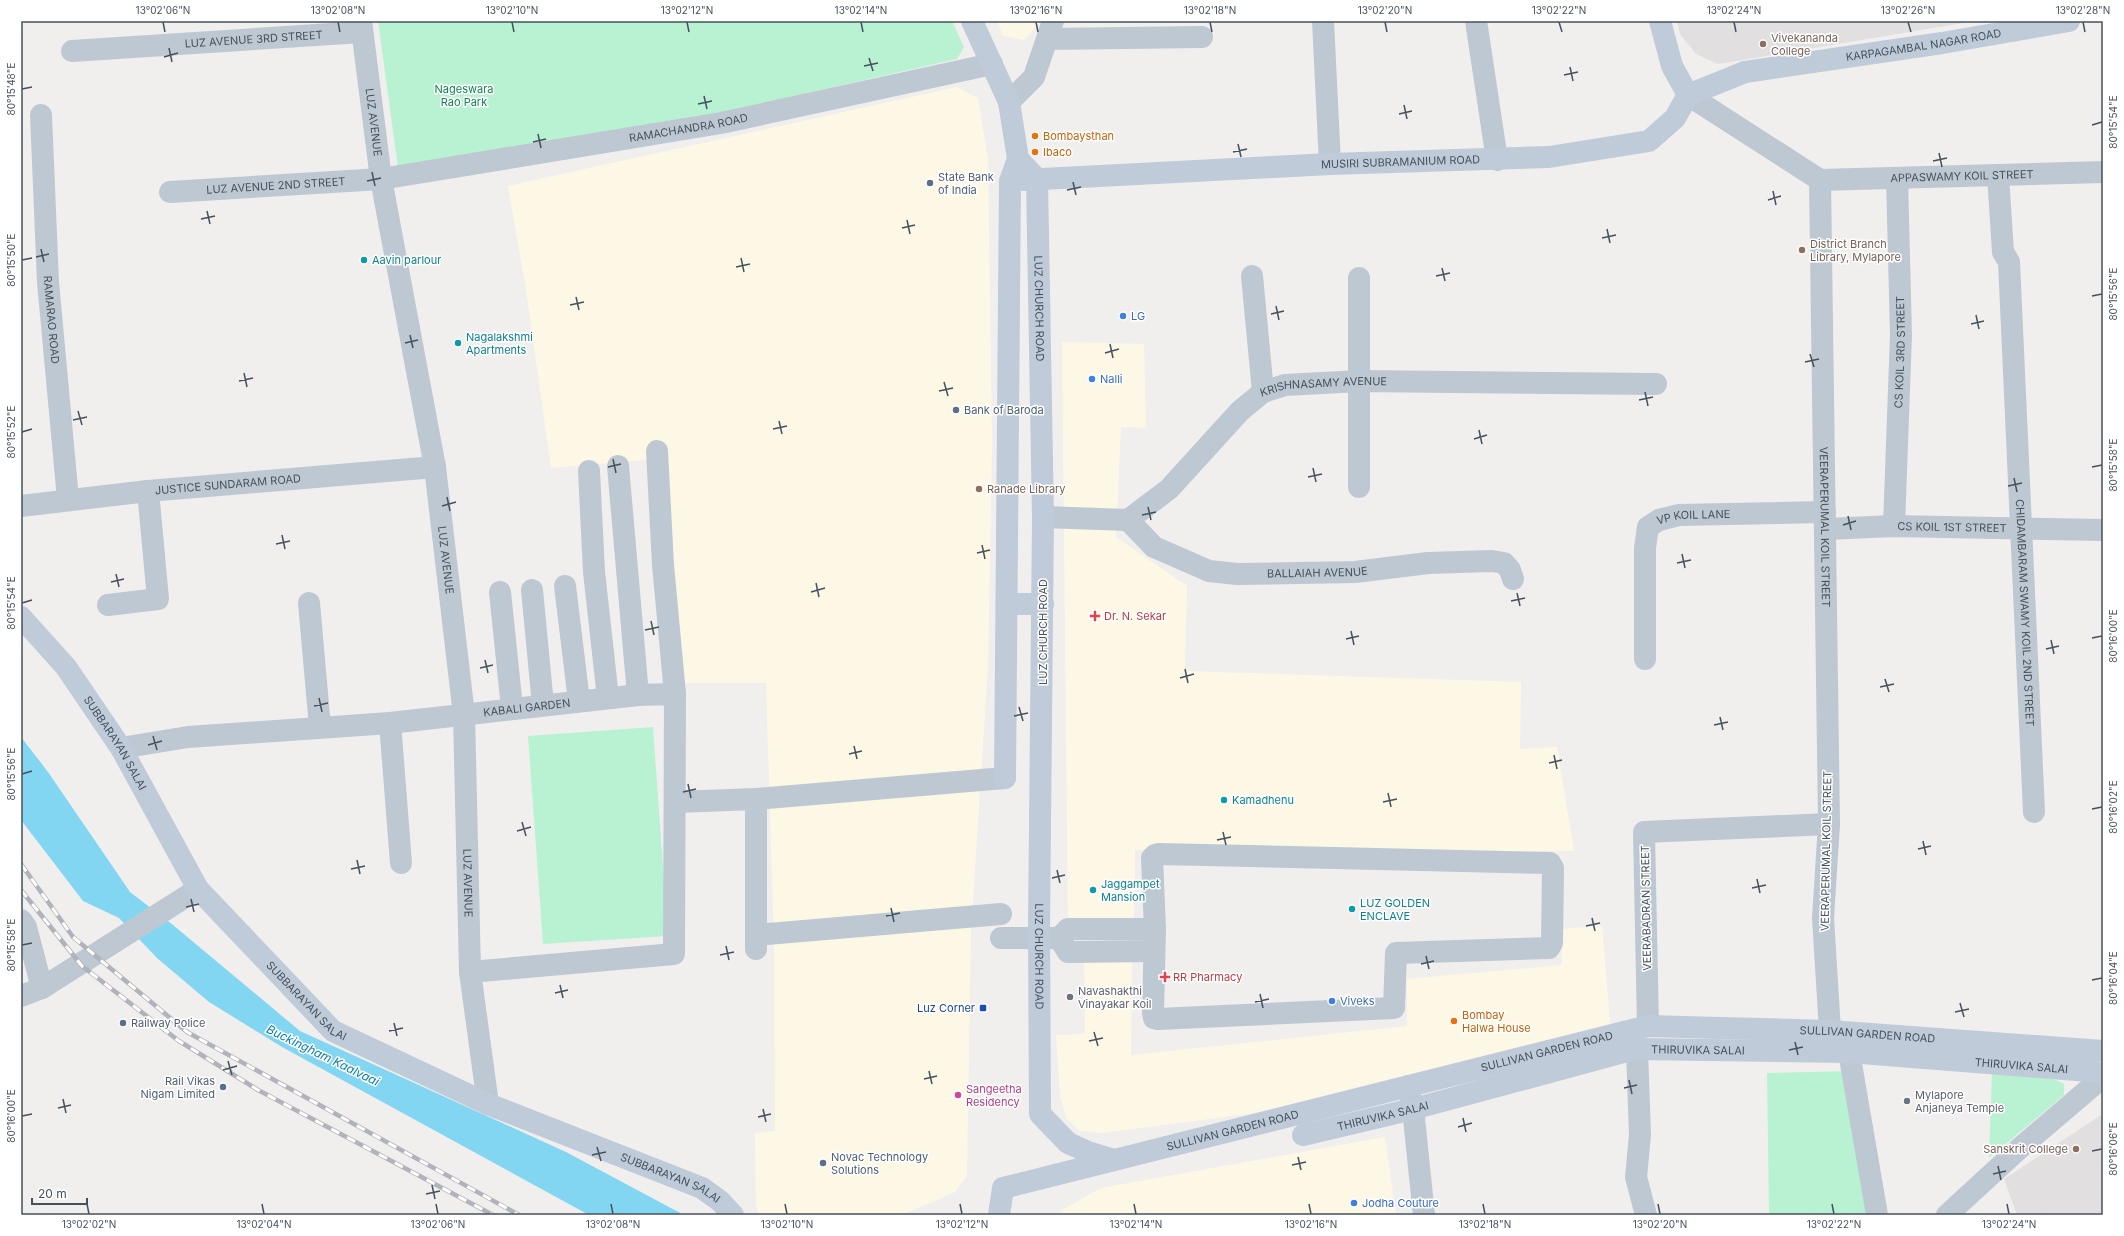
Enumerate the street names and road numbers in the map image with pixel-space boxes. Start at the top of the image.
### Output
street label: KARPAGAMBAL NAGAR ROAD [1845,26,2002,64]
street label: LUZ AVENUE 3RD STREET [184,28,323,51]
street label: LUZ AVENUE [363,87,385,157]
street label: RAMACHANDRA ROAD [628,110,749,145]
street label: MUSIRI SUBRAMANIUM ROAD [1321,152,1480,171]
street label: APPASWAMY KOIL STREET [1890,167,2034,185]
street label: LUZ AVENUE 2ND STREET [206,174,346,197]
street label: LUZ CHURCH ROAD [1031,255,1047,362]
street label: RAMARAO ROAD [41,275,63,365]
street label: CS KOIL 3RD STREET [1891,296,1908,409]
street label: KRISHNASAMY AVENUE [1258,374,1387,399]
street label: VEERAPERUMAL KOIL STREET [1817,447,1833,607]
street label: JUSTICE SUNDARAM ROAD [154,471,301,497]
street label: CHIDAMBARAM SWAMY KOIL 2ND STREET [2013,499,2037,727]
street label: VP KOIL LANE [1655,507,1730,527]
street label: CS KOIL 1ST STREET [1897,519,2007,535]
street label: LUZ AVENUE [435,525,457,595]
street label: BALLAIAH AVENUE [1267,563,1369,580]
street label: LUZ CHURCH ROAD [1036,579,1050,685]
street label: SUBBARAYAN SALAI [81,693,150,793]
street label: KABALI GARDEN [482,696,571,719]
street label: VEERAPERUMAL KOIL STREET [1818,771,1834,931]
street label: VEERABADRAN STREET [1638,845,1654,971]
street label: LUZ AVENUE [460,849,476,917]
street label: LUZ CHURCH ROAD [1032,903,1046,1009]
street label: SUBBARAYAN SALAI [263,958,349,1043]
street label: SULLIVAN GARDEN ROAD [1800,1023,1936,1046]
street label: SULLIVAN GARDEN ROAD [1479,1028,1614,1075]
street label: THIRUVIKA SALAI [1651,1042,1745,1058]
street label: THIRUVIKA SALAI [1974,1055,2069,1076]
street label: THIRUVIKA SALAI [1336,1098,1430,1134]
street label: SULLIVAN GARDEN ROAD [1165,1107,1300,1154]
street label: SUBBARAYAN SALAI [618,1150,723,1206]

